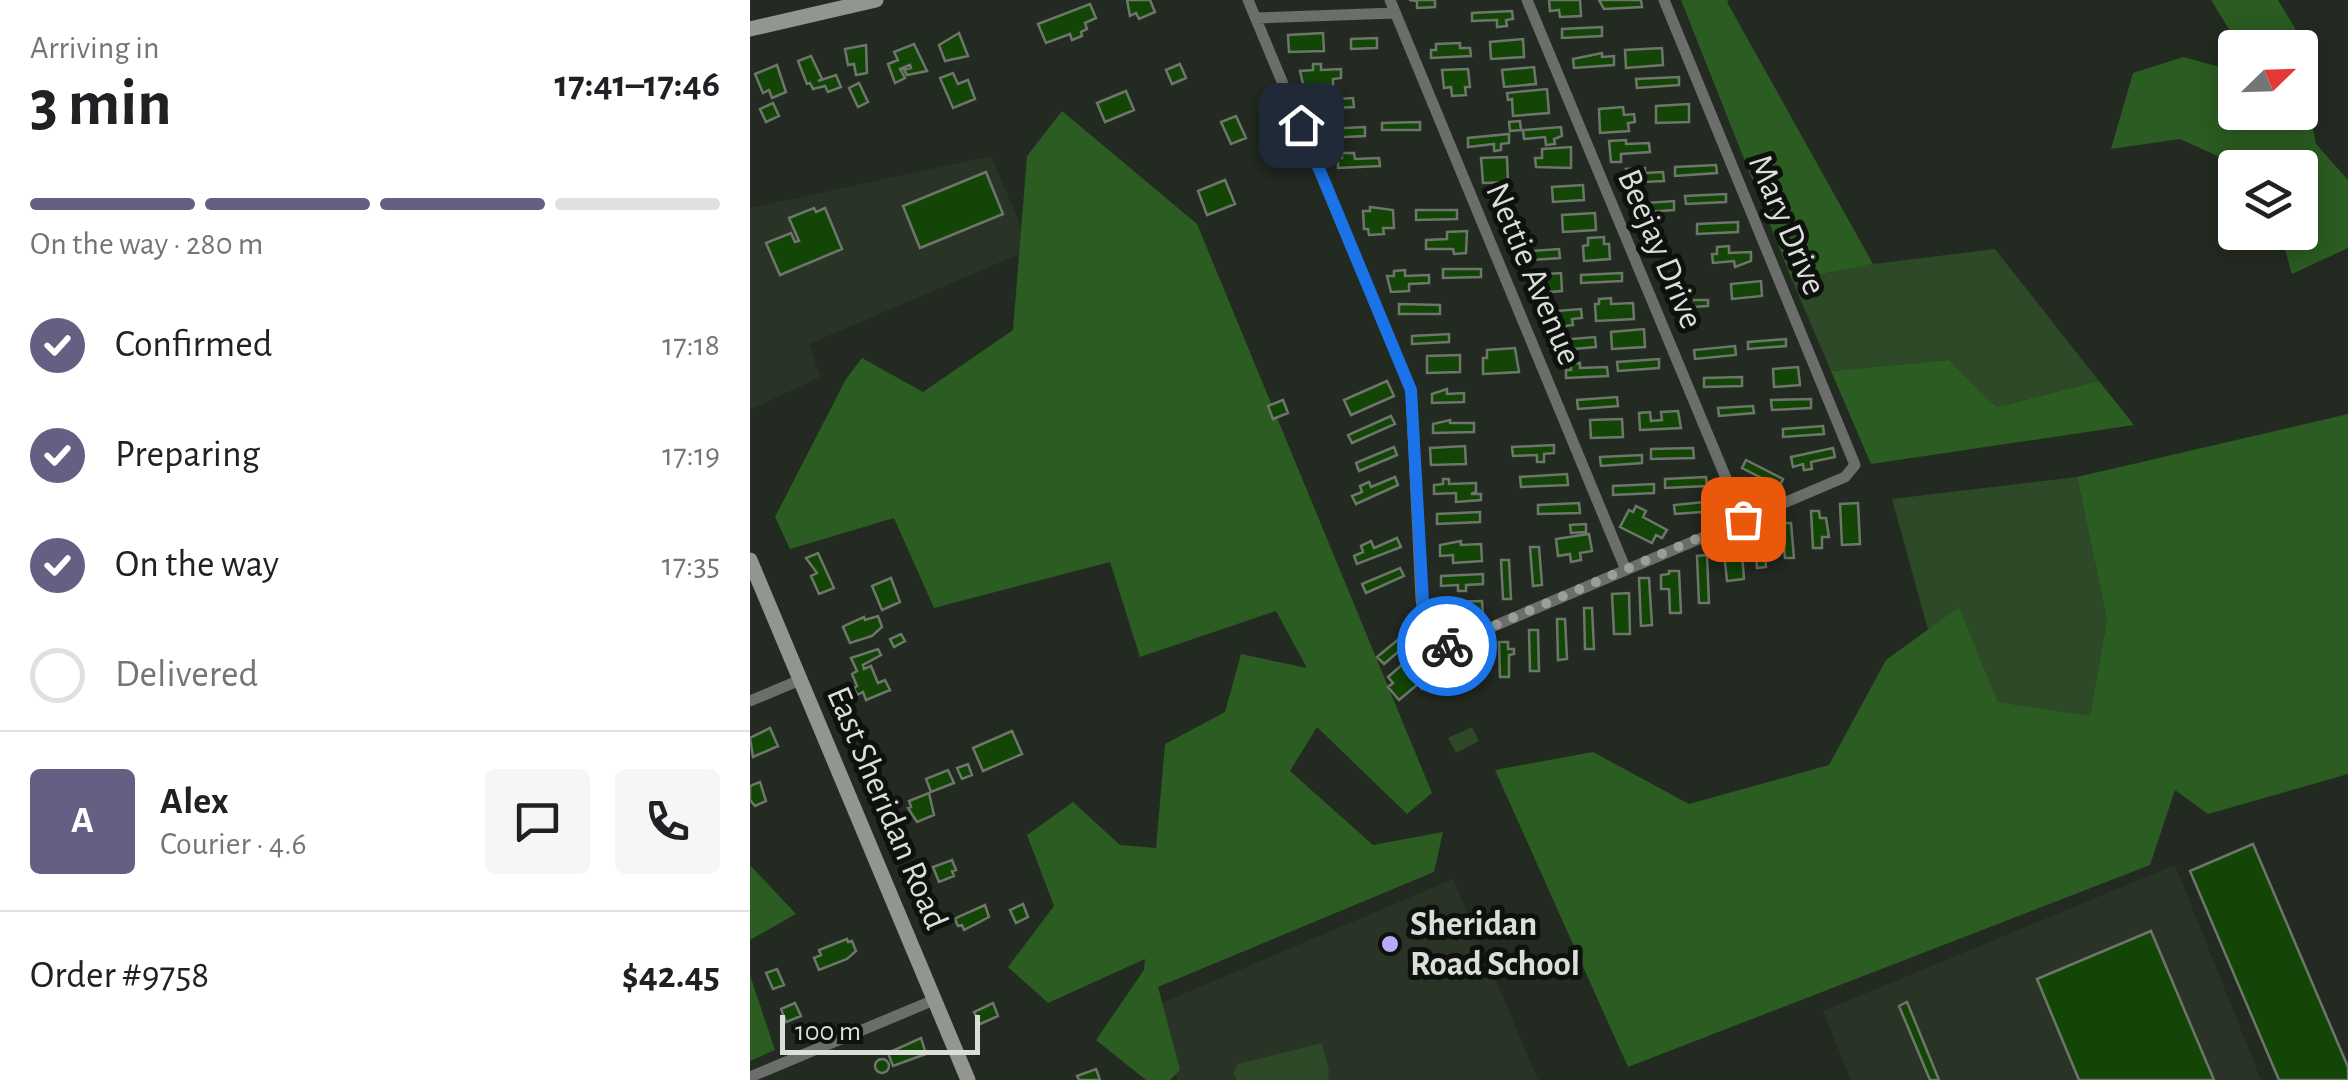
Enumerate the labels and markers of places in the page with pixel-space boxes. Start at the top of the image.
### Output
pin [1259,83,1344,168]
pin [1701,477,1786,562]
place label: Sheridan Road School [1410,907,1580,982]
marker: Sheridan Road School [1379,933,1401,955]

